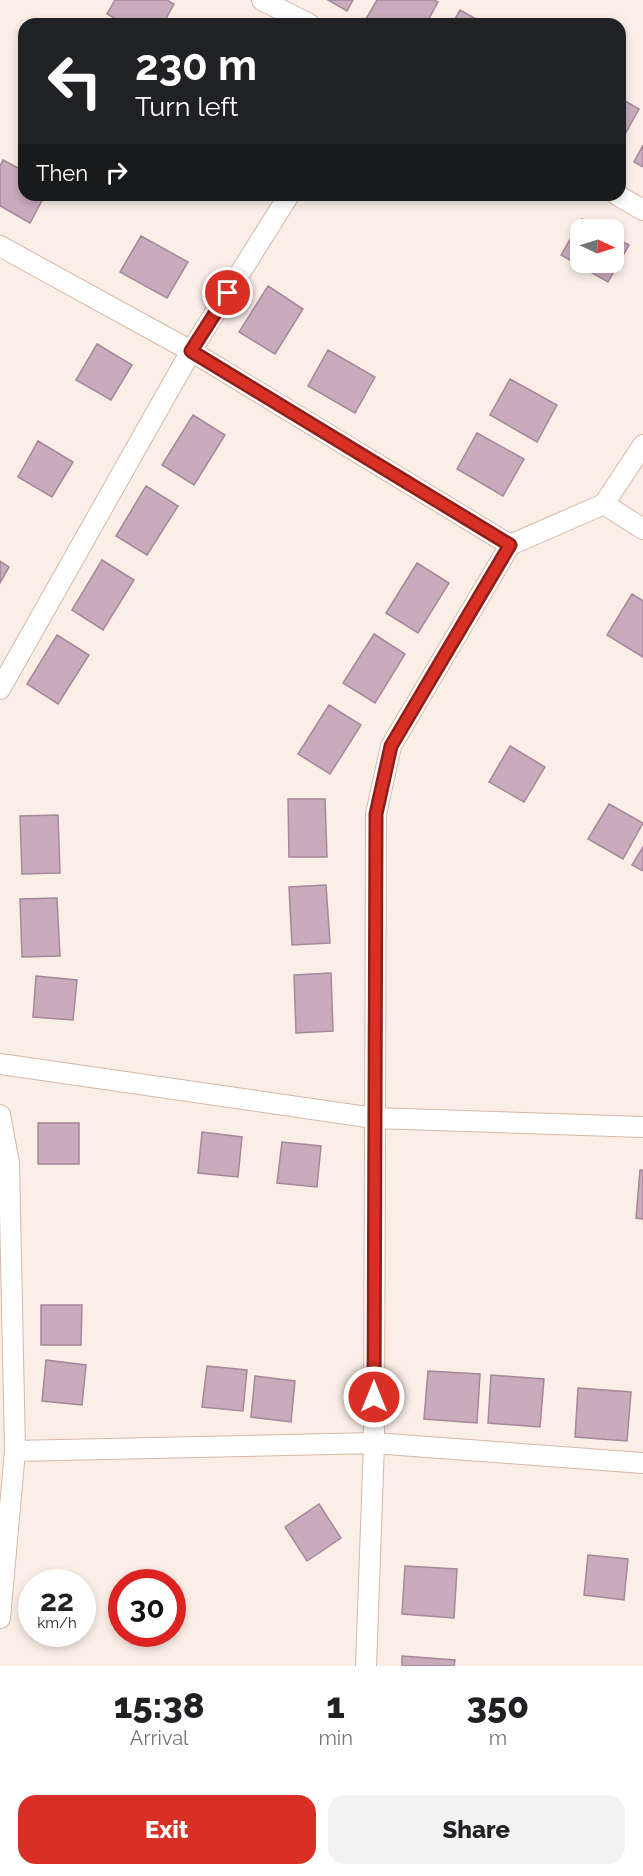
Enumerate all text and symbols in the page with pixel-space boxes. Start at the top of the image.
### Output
text: 230 m [135,41,257,90]
icon: left [36,42,114,120]
text: Turn left [135,91,238,122]
icon: right [100,156,133,189]
text: Then [36,160,88,186]
north arrow [570,219,624,273]
map controls [570,219,624,273]
pin [202,267,253,318]
icon: arrive [211,276,244,309]
position arrow [342,1365,406,1429]
speed limit sign: 30 [108,1569,186,1647]
text: 22 [40,1583,74,1618]
text: km/h [37,1614,77,1632]
text: 15:38 [114,1684,205,1726]
text: 1 [326,1684,345,1726]
text: 350 [467,1684,529,1726]
text: Arrival [130,1726,189,1750]
text: min [318,1726,353,1750]
text: m [489,1726,507,1750]
button: Exit [18,1795,316,1864]
button: Share [328,1795,625,1864]

